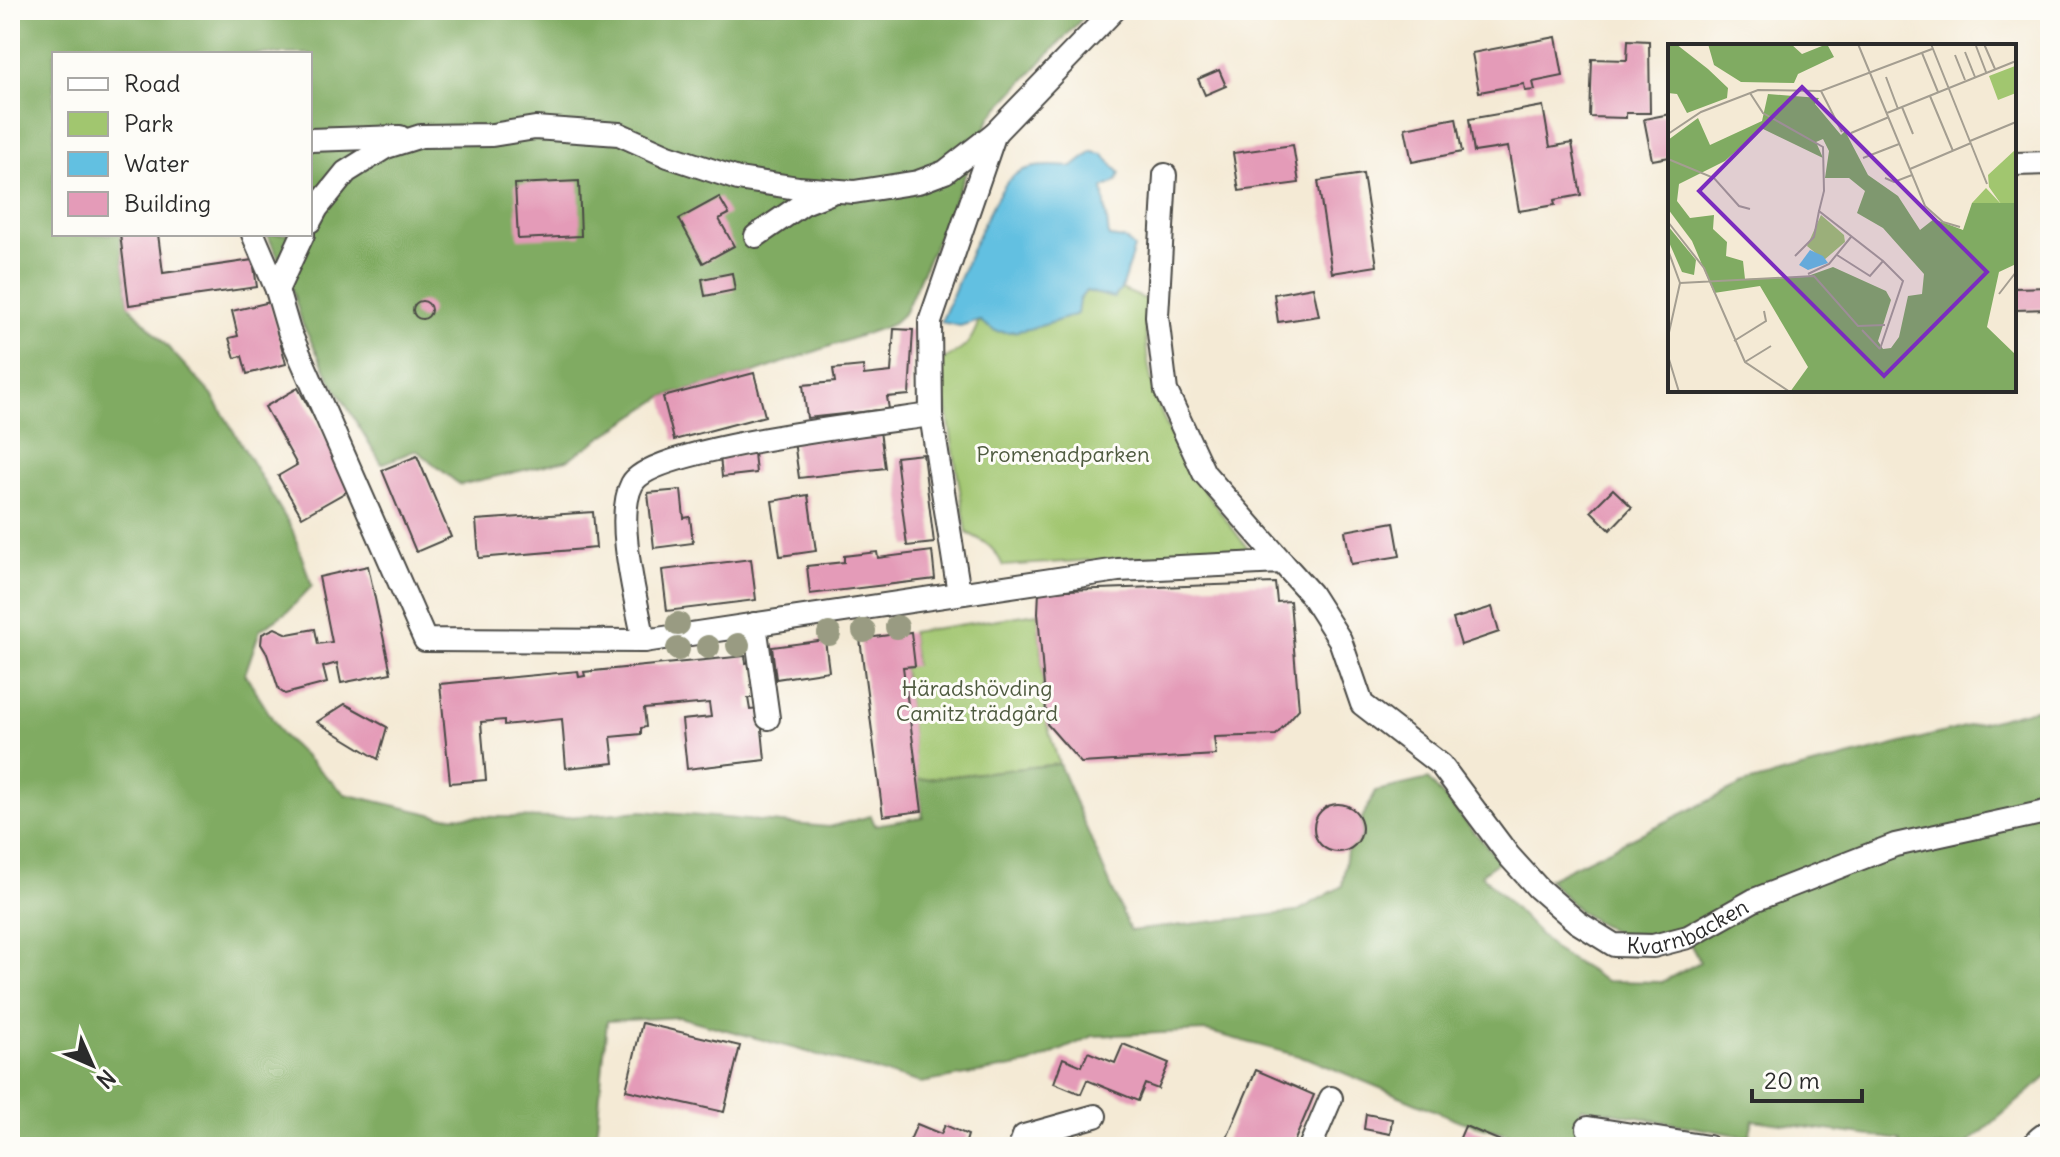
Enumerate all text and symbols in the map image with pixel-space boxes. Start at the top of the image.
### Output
inset map [1668,44,2016,392]
legend [52,52,312,236]
text: Road [124,68,180,98]
text: Park [124,108,174,138]
text: Water [124,148,189,178]
text: Building [124,188,211,218]
park label: Promenadparken [976,440,1150,468]
park label: Häradshövding Camitz trädgård [896,674,1058,727]
street label: Kvarnbacken [1626,892,1753,960]
north arrow [52,1025,132,1105]
scale bar [1752,1053,1862,1103]
text: N [91,1064,121,1094]
text: 20 m [1764,1065,1820,1095]

